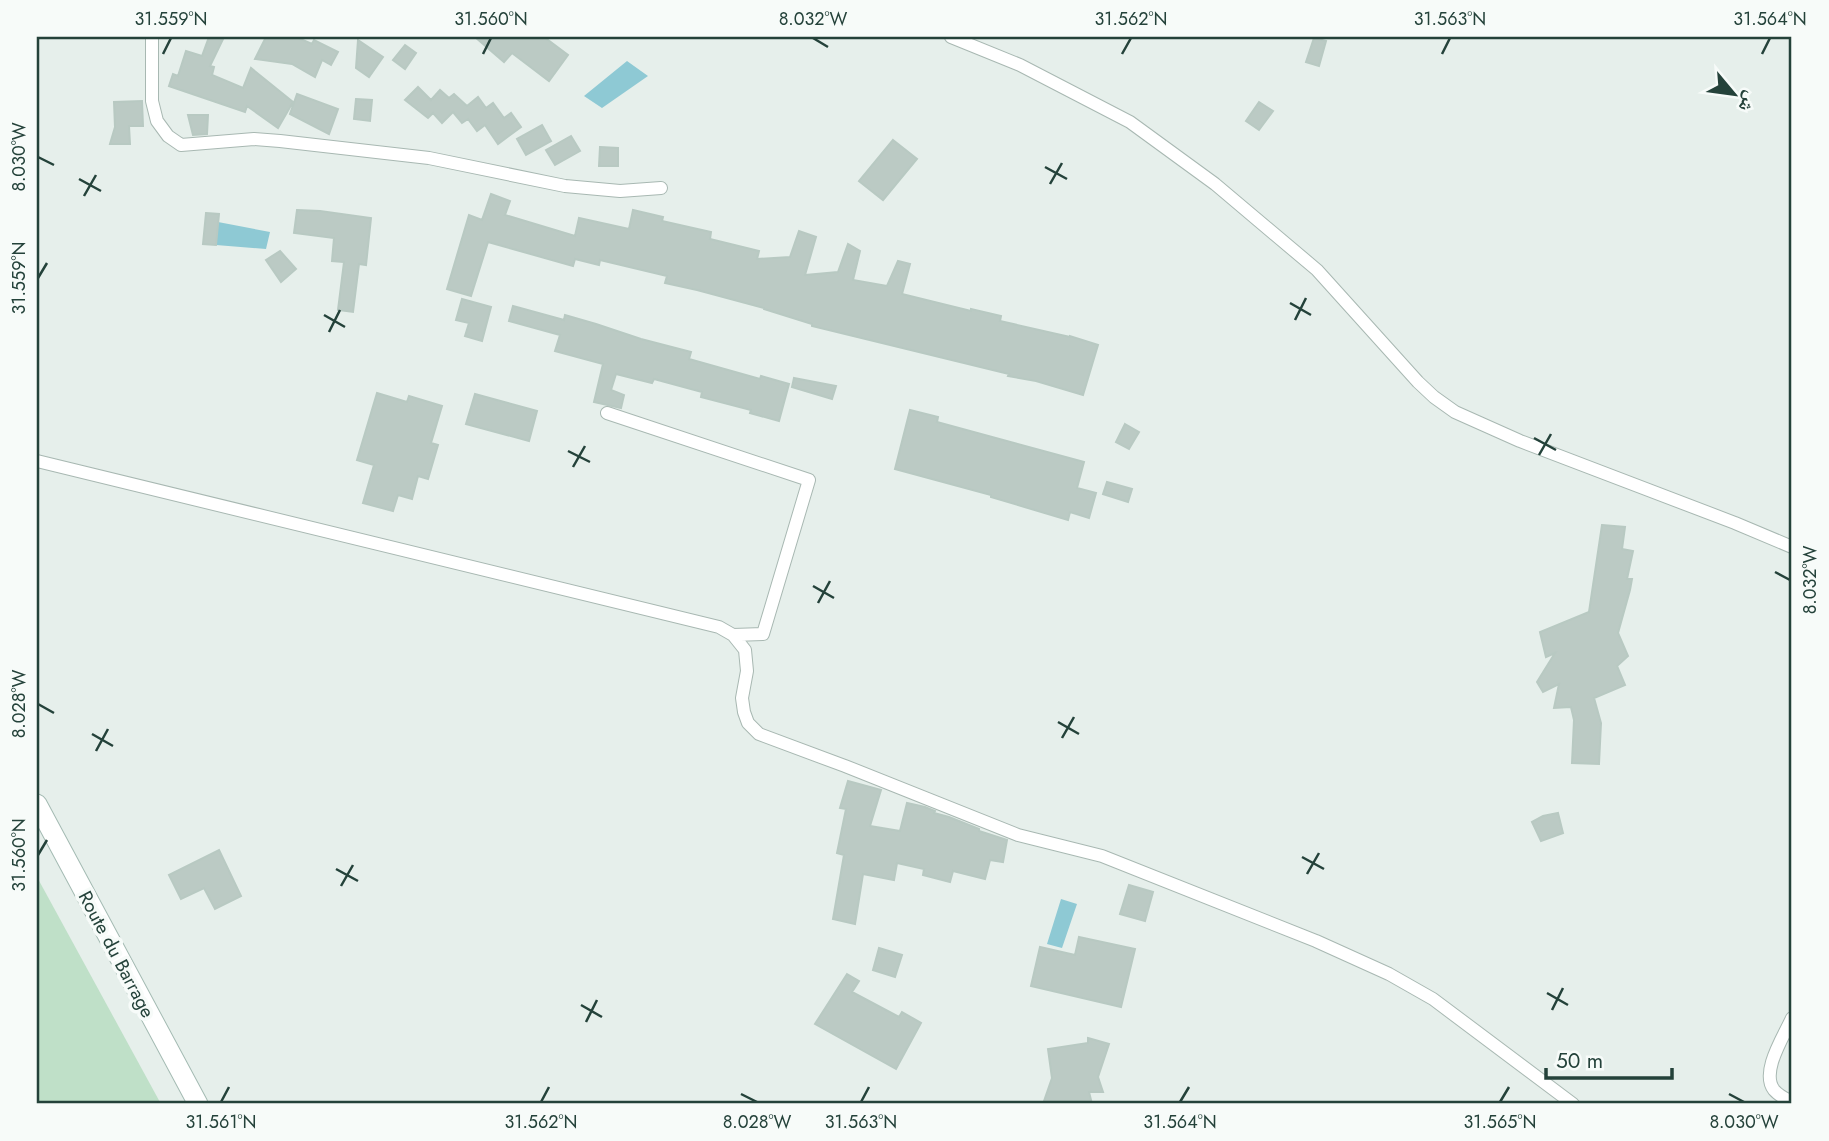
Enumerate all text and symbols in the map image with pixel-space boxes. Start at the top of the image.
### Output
text: 31.559°N [135,6,207,32]
text: 31.560°N [454,6,528,32]
text: 8.032°W [779,6,848,32]
text: 31.562°N [1094,6,1168,32]
text: 31.563°N [1414,6,1486,32]
text: 31.564°N [1733,6,1807,32]
north arrow [1700,60,1770,130]
text: ش [1732,87,1765,117]
text: 8.030°W [6,122,32,192]
text: 31.559°N [6,242,32,314]
text: 8.032°W [1797,545,1823,614]
text: 8.028°W [6,669,32,738]
text: 31.560°N [6,818,32,892]
street label: Route du Barrage [72,886,161,1023]
scale bar [1546,1036,1672,1080]
text: 50 m [1556,1046,1603,1076]
text: 31.561°N [186,1109,256,1135]
text: 31.562°N [504,1109,578,1135]
text: 8.028°W [723,1109,792,1135]
text: 31.563°N [825,1109,897,1135]
text: 31.564°N [1143,1109,1217,1135]
text: 31.565°N [1464,1109,1536,1135]
text: 8.030°W [1709,1109,1779,1135]

